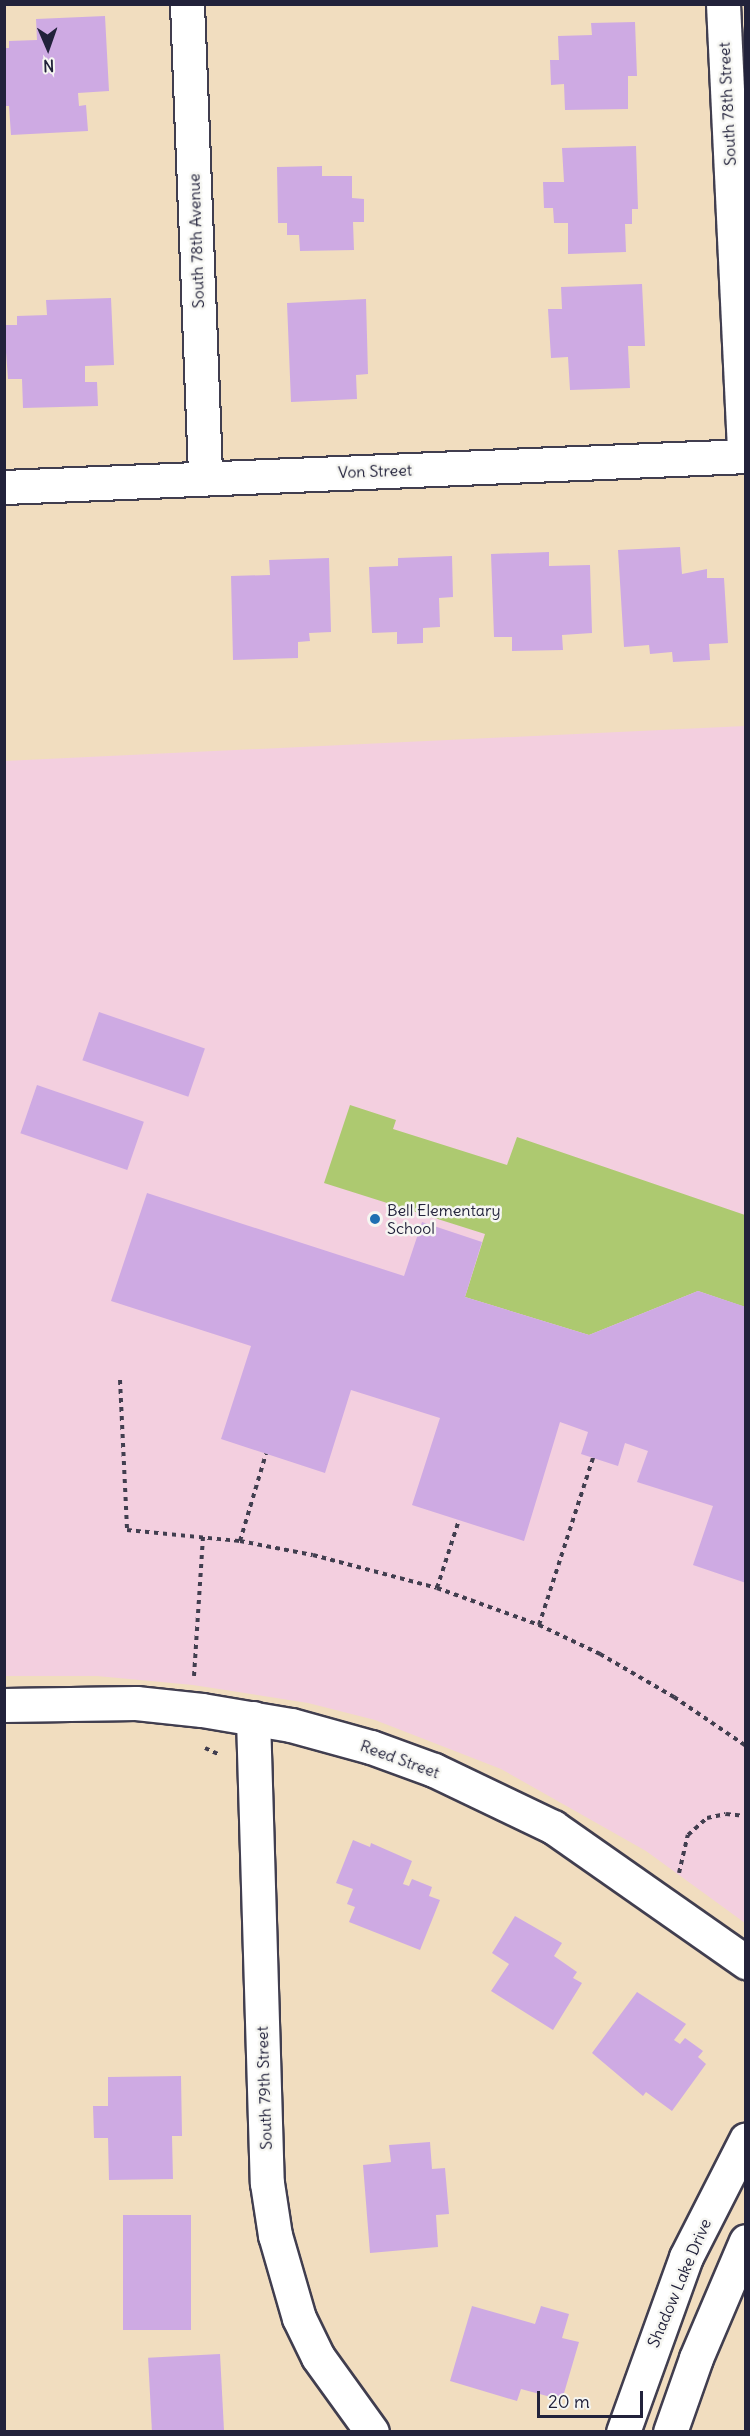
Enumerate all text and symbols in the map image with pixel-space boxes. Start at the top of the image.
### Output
north arrow [18,18,78,78]
street label: South 78th Street [714,42,740,166]
text: N [43,56,55,76]
street label: South 78th Avenue [184,173,208,309]
street label: Von Street [338,460,412,482]
place label: Bell Elementary School [387,1200,501,1238]
marker: Bell Elementary School [368,1212,382,1226]
street label: Reed Street [358,1736,442,1782]
street label: South 79th Street [252,2026,276,2150]
street label: Shadow Lake Drive [643,2216,715,2350]
scale bar [540,2379,646,2417]
text: 20 m [548,2390,590,2413]

